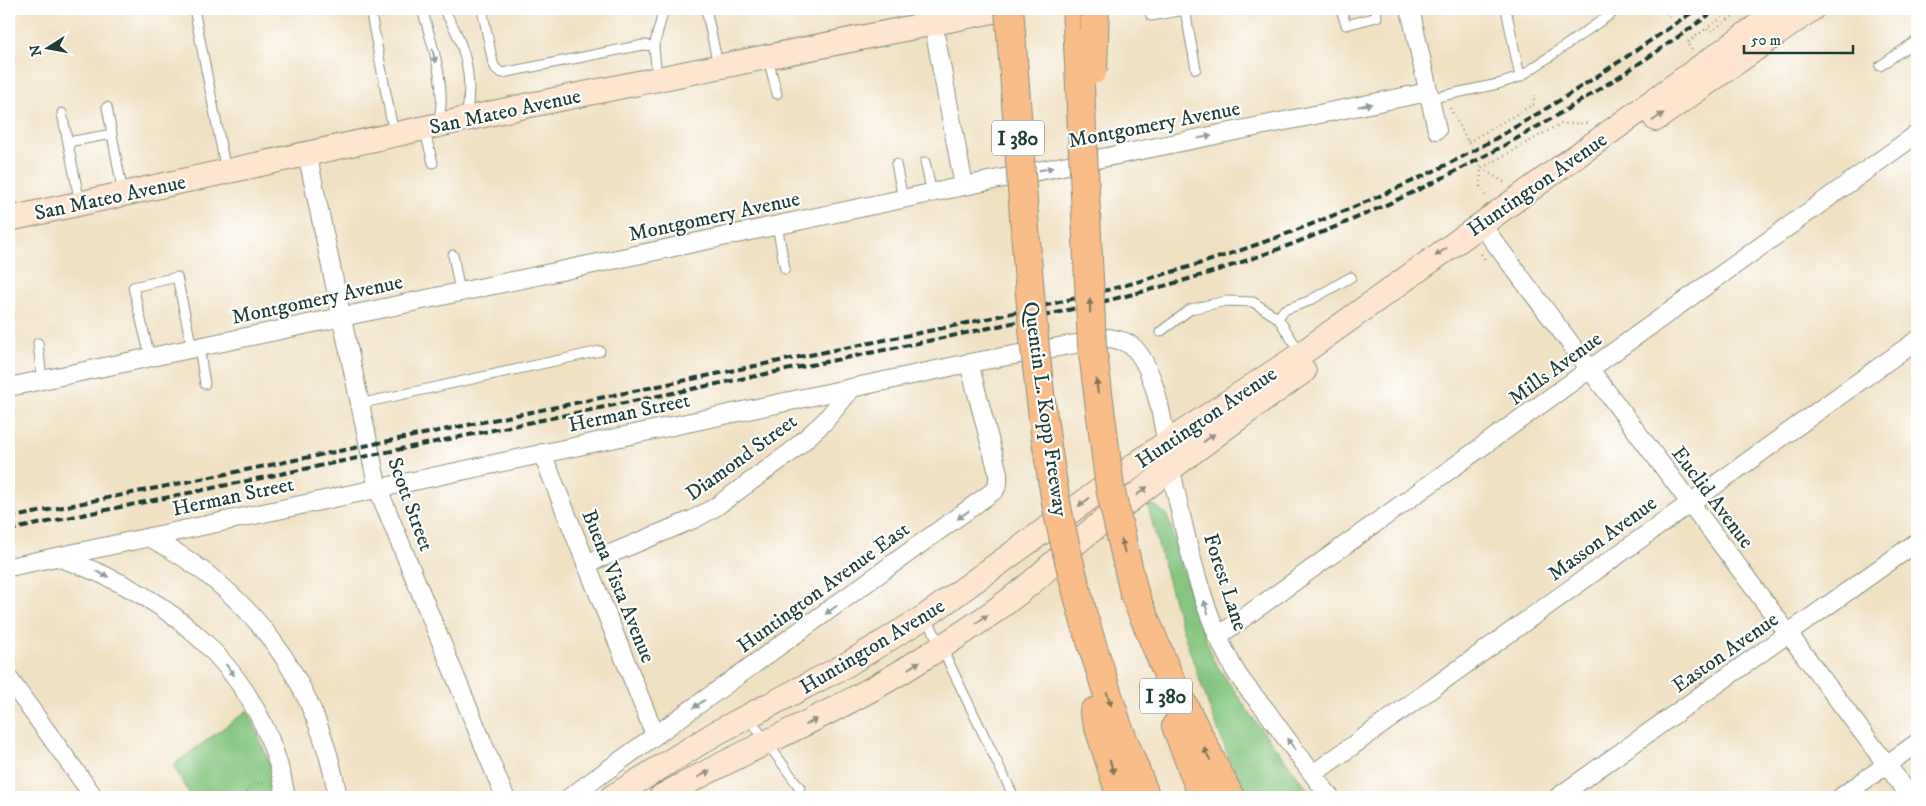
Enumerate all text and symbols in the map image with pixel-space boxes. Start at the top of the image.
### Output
north arrow [22,22,72,72]
scale bar [1744,22,1852,54]
text: 50 m [1751,31,1781,50]
text: N [26,42,46,58]
one-way arrow [430,49,438,64]
street label: San Mateo Avenue [427,83,584,141]
street label: Montgomery Avenue [1066,96,1243,154]
one-way arrow [1357,101,1372,109]
one-way arrow [1652,112,1665,122]
road number: I 380 [992,120,1044,156]
street label: Huntington Avenue [1463,127,1613,243]
one-way arrow [1198,133,1213,141]
one-way arrow [1038,165,1054,173]
street label: San Mateo Avenue [32,169,189,227]
street label: Montgomery Avenue [626,186,802,248]
one-way arrow [1434,247,1448,257]
street label: Montgomery Avenue [229,269,405,331]
one-way arrow [1085,297,1093,313]
street label: Quentin L. Kopp Freeway [1017,300,1073,519]
street label: Mills Avenue [1504,326,1608,411]
street label: Huntington Avenue [1131,361,1282,475]
one-way arrow [1093,377,1101,393]
street label: Herman Street [566,387,693,439]
street label: Diamond Street [681,408,803,507]
one-way arrow [1202,433,1215,444]
street label: Euclid Avenue [1665,441,1759,554]
street label: Scott Street [381,454,439,555]
street label: Herman Street [170,471,297,523]
one-way arrow [1135,486,1149,496]
street label: Masson Avenue [1543,490,1662,587]
one-way arrow [1077,497,1091,507]
street label: Buena Vista Avenue [576,506,661,667]
one-way arrow [956,510,970,520]
street label: Huntington Avenue East [732,516,914,658]
street label: Forest Lane [1197,530,1253,635]
one-way arrow [1119,538,1127,553]
one-way arrow [95,570,109,578]
street label: Huntington Avenue [795,593,949,699]
one-way arrow [1202,599,1210,614]
one-way arrow [825,604,838,615]
street label: Easton Avenue [1667,607,1784,699]
one-way arrow [975,614,989,624]
one-way arrow [907,660,921,669]
one-way arrow [225,663,235,677]
road number: I 380 [1140,678,1192,714]
one-way arrow [1106,692,1113,707]
one-way arrow [692,699,706,709]
one-way arrow [804,718,818,726]
one-way arrow [1285,738,1296,751]
one-way arrow [1203,747,1211,762]
one-way arrow [1108,759,1116,774]
one-way arrow [697,770,711,778]

